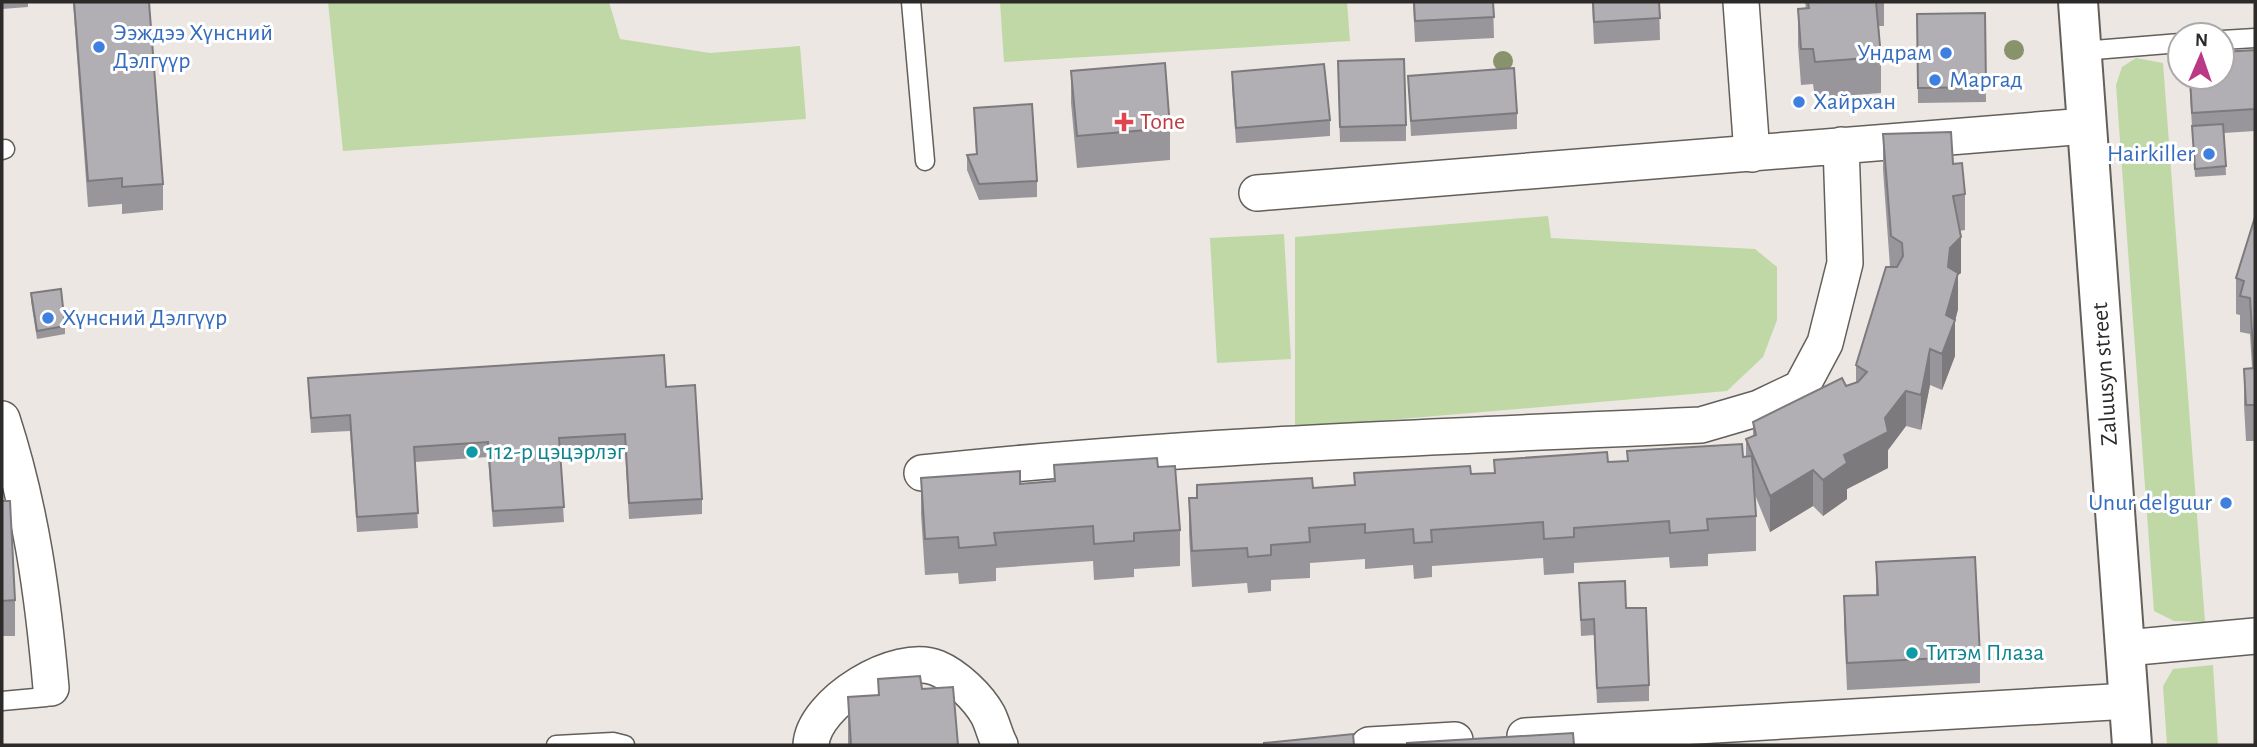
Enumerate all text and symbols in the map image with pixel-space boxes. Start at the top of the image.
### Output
place label: Ээждээ Хүнсний Дэлгүүр [113,21,273,73]
north arrow [2166,21,2236,91]
text: N [2195,31,2208,50]
marker: Ээждээ Хүнсний Дэлгүүр [91,39,107,55]
place label: Ундрам [1857,41,1932,65]
marker: Ундрам [1938,45,1954,61]
place label: Маргад [1949,68,2023,92]
marker: Маргад [1927,72,1943,88]
place label: Хайрхан [1813,90,1896,114]
marker: Хайрхан [1791,94,1807,110]
place label: Tone [1140,110,1185,134]
marker: Tone [1114,112,1134,132]
place label: Hairkiller [2107,142,2195,166]
marker: Hairkiller [2201,146,2217,162]
street label: Zaluusyn street [2088,301,2122,447]
place label: Хүнсний Дэлгүүр [62,306,227,330]
marker: Хүнсний Дэлгүүр [40,310,56,326]
place label: 112-р цэцэрлэг [486,440,626,464]
marker: 112-р цэцэрлэг [464,444,480,460]
place label: Unur delguur [2088,491,2212,515]
marker: Unur delguur [2218,495,2234,511]
place label: Титэм Плаза [1926,641,2044,665]
marker: Титэм Плаза [1904,645,1920,661]

